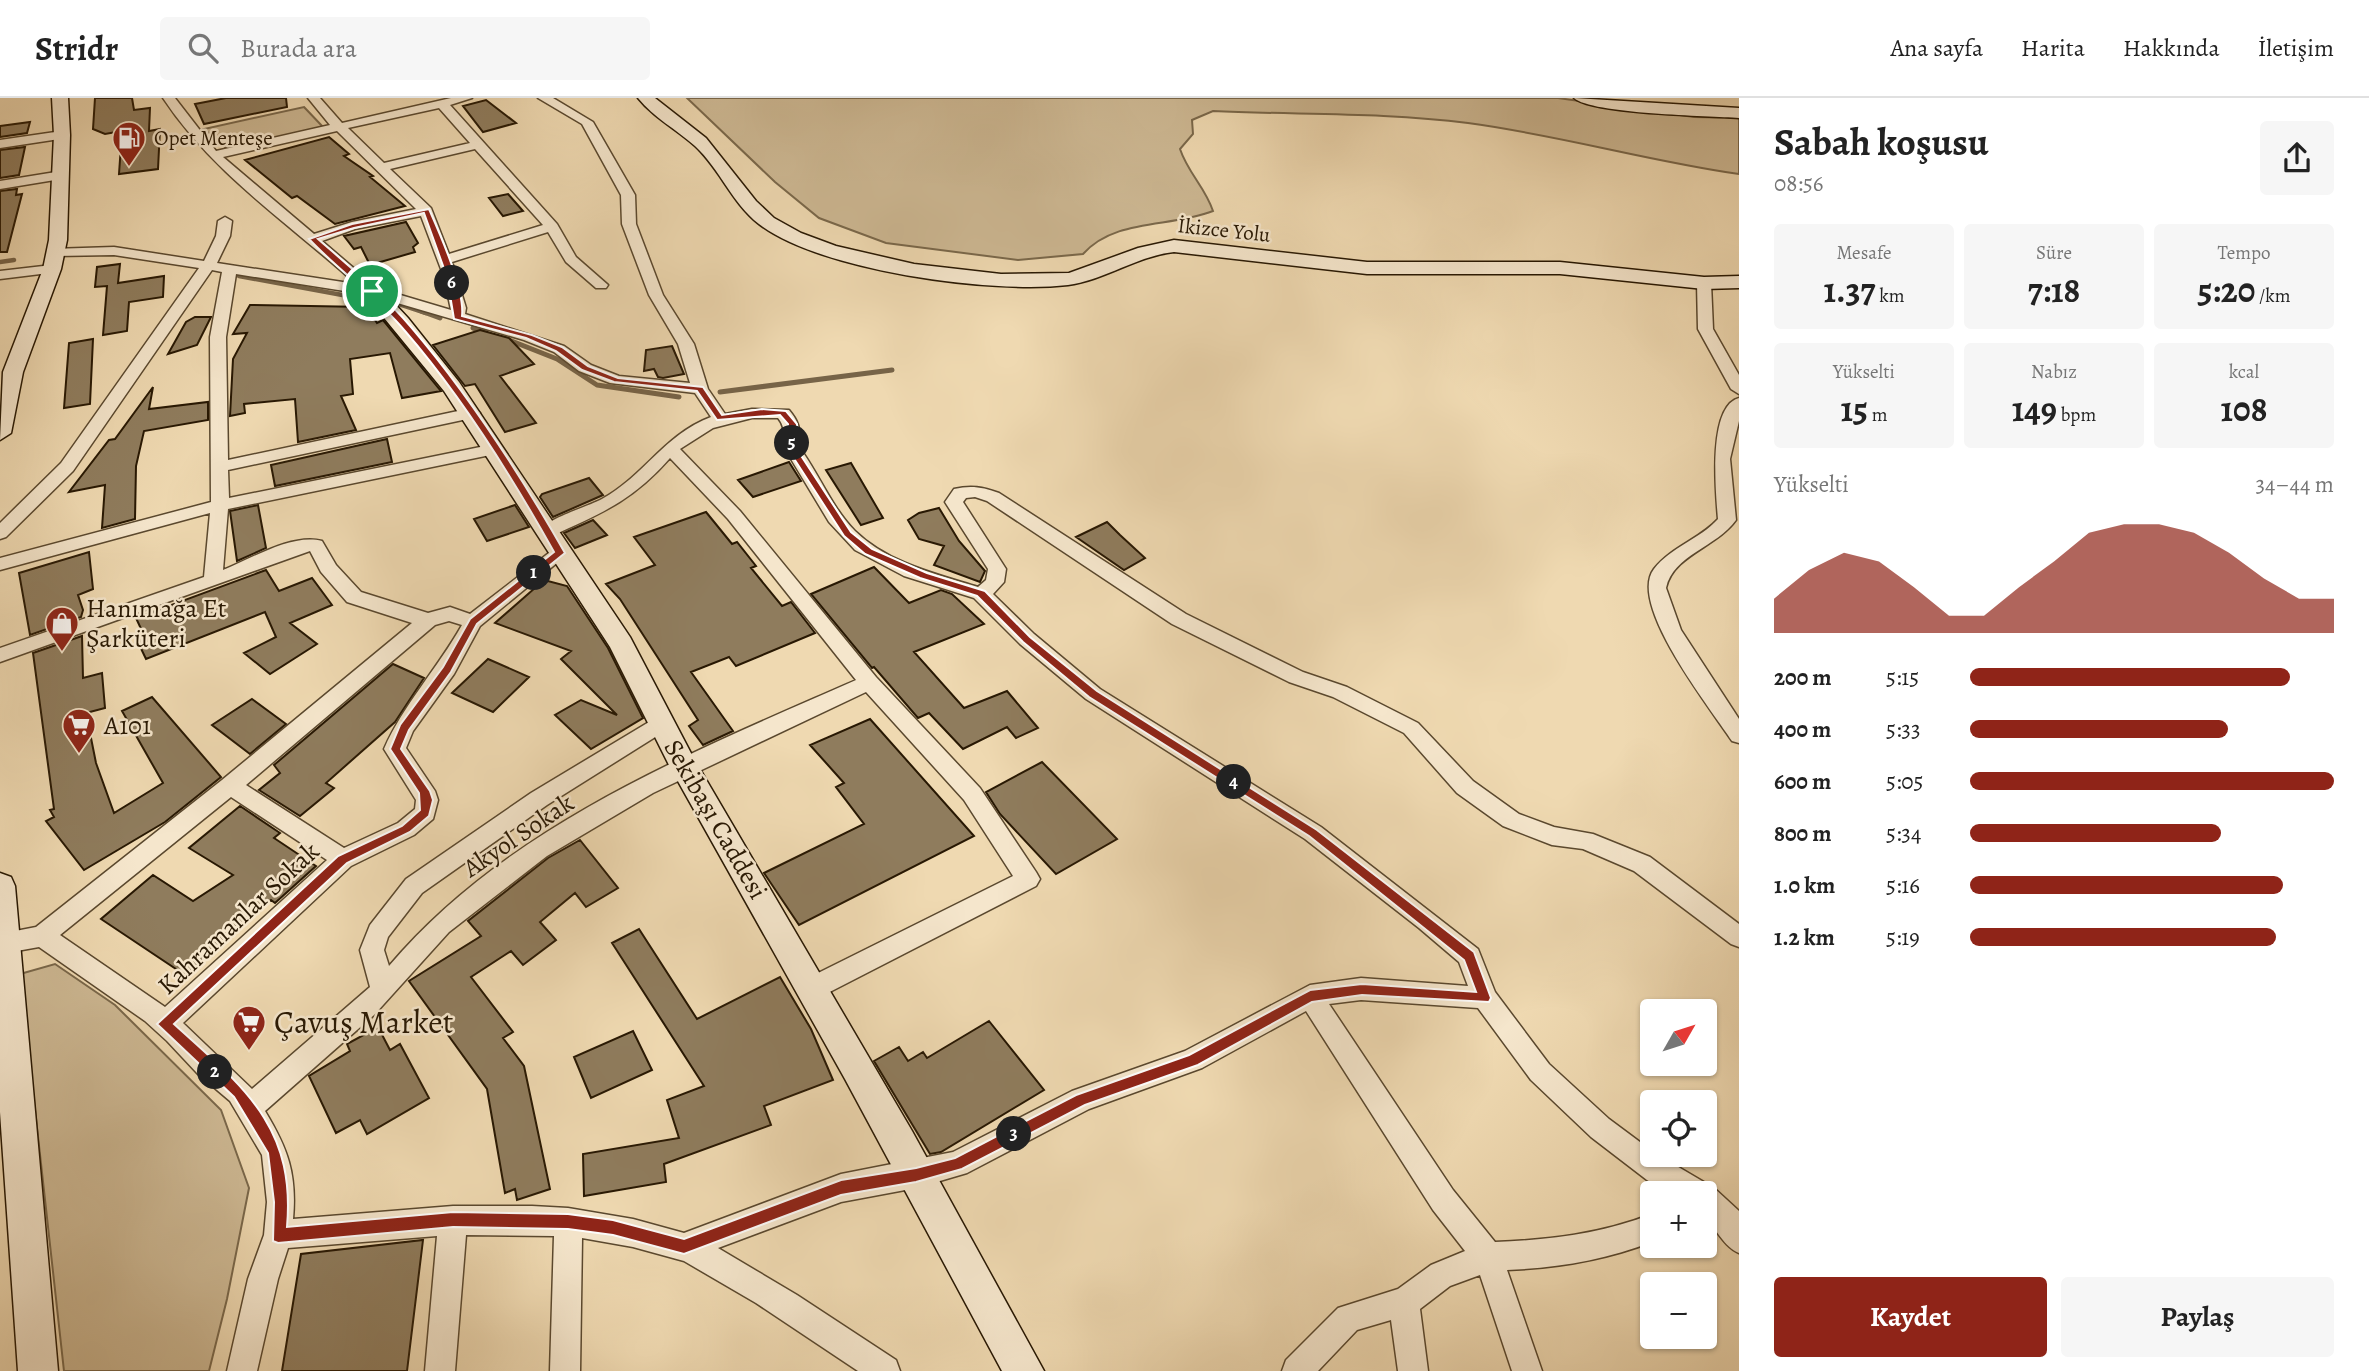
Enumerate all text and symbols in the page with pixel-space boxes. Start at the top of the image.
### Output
search box [160,17,650,80]
text: Stridr [35,26,118,71]
icon: search [184,29,222,67]
text: Burada ara [240,31,357,66]
text: Ana sayfa [1891,32,1983,64]
text: Harita [2021,32,2085,64]
text: Hakkında [2123,32,2220,64]
text: İletişim [2258,32,2334,64]
text: Sabah koşusu [1774,116,1988,168]
fuel station icon: Opet Menteşe [110,119,148,168]
button: share [2260,121,2334,195]
place label: Opet Menteşe [154,124,273,152]
text: 08:56 [1774,168,1823,199]
street label: İkizce Yolu [1176,211,1272,249]
text: Mesafe [1836,240,1892,266]
text: Süre [2036,240,2072,266]
text: Tempo [2217,240,2271,266]
pin [342,261,402,321]
pin: 6 [434,266,470,300]
text: 1.37 [1823,266,1876,314]
text: 7:18 [2028,266,2080,314]
text: 5:20 [2197,266,2255,314]
text: 6 [447,269,456,295]
icon: arrive [353,272,391,310]
text: km [1876,283,1905,309]
text: /km [2255,283,2291,309]
text: Yükselti [1833,359,1895,385]
text: Nabız [2031,359,2077,385]
text: kcal [2229,359,2259,385]
text: 15 [1840,385,1868,433]
text: 149 [2012,385,2057,433]
text: 108 [2221,385,2267,433]
text: m [1868,402,1888,428]
text: bpm [2057,402,2096,428]
pin: 5 [774,426,810,460]
text: 5 [787,429,796,455]
text: Yükselti [1774,469,1849,500]
text: 34–44 m [2256,469,2334,500]
pin: 1 [516,556,552,590]
text: 1 [530,559,537,585]
place label: Hanımağa Et Şarküteri [86,591,227,656]
shop icon: Hanımağa Et Şarküteri [43,604,81,653]
text: 200 m [1774,662,1832,693]
text: 5:15 [1886,662,1919,693]
supermarket icon: A101 [60,706,98,755]
place label: A101 [103,708,151,743]
text: 400 m [1774,714,1831,745]
text: 5:33 [1886,714,1921,745]
street label: Sekibaşı Caddesi [656,733,776,906]
pin: 4 [1216,764,1252,800]
text: 600 m [1774,766,1831,797]
text: 5:05 [1886,766,1924,797]
text: 4 [1229,768,1238,794]
street label: Akyol Sokak [455,785,581,886]
text: 800 m [1774,818,1831,849]
text: 5:34 [1886,818,1921,849]
street label: Kahramanlar Sokak [150,834,327,1002]
text: 1.0 km [1774,870,1835,901]
text: 5:16 [1886,870,1920,901]
text: 1.2 km [1774,922,1835,953]
text: 5:19 [1886,922,1920,953]
north arrow [1640,999,1717,1076]
map controls [1640,999,1717,1349]
place label: Çavuş Market [274,1000,453,1044]
supermarket icon: Çavuş Market [230,1003,268,1052]
pin: 2 [198,1054,232,1090]
text: 2 [210,1058,219,1084]
button: locate [1640,1090,1717,1167]
pin: 3 [996,1116,1032,1152]
text: 3 [1009,1120,1018,1146]
button: + [1640,1181,1717,1258]
button: − [1640,1272,1717,1349]
button: Kaydet [1774,1277,2047,1357]
button: Paylaş [2061,1277,2334,1357]

